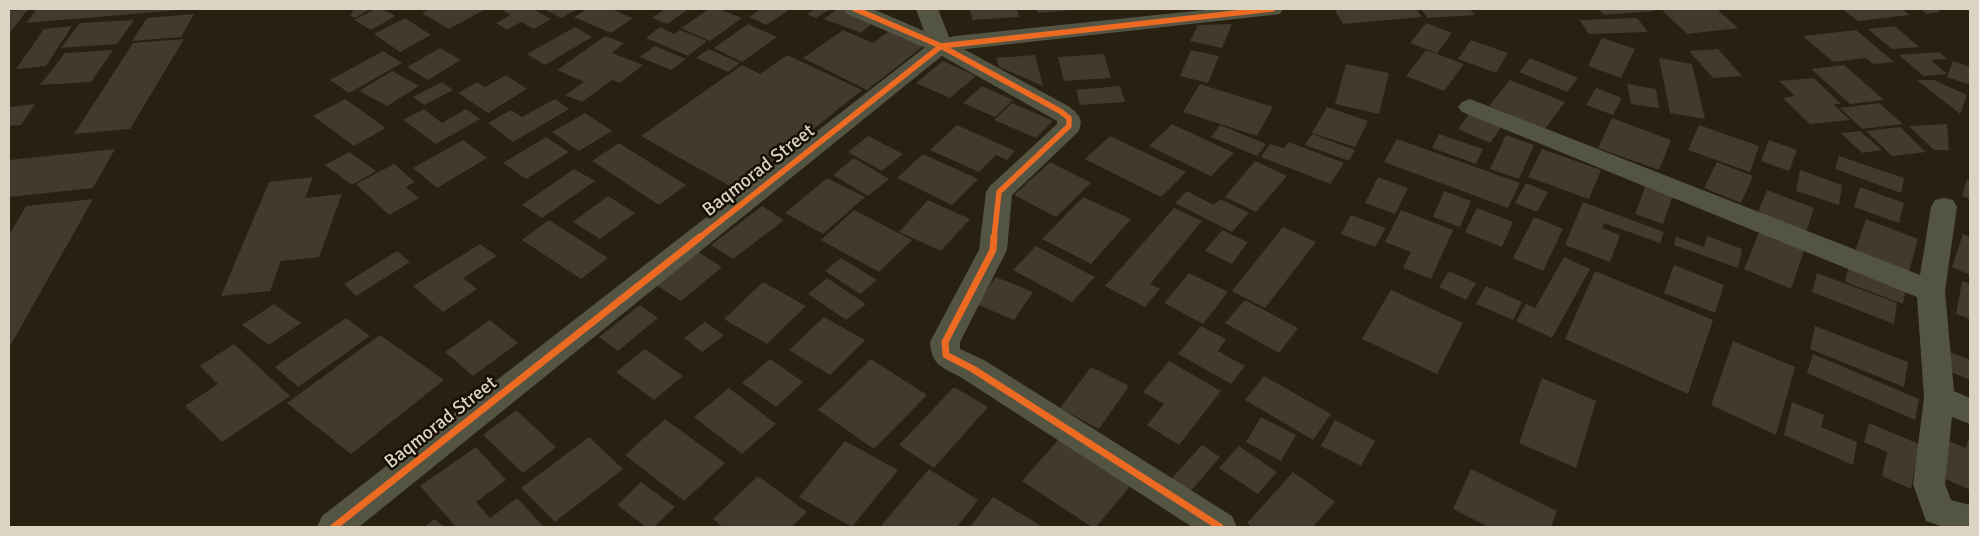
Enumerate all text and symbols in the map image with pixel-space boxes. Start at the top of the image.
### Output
street label: Baqmorad Street [698,120,820,222]
street label: Baqmorad Street [380,372,502,474]

